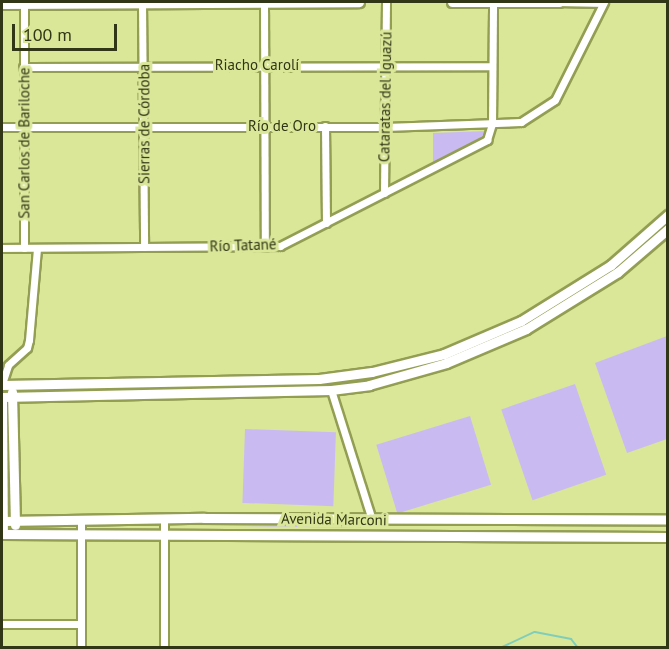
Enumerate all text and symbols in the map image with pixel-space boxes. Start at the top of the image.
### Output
scale bar [15,12,120,50]
text: 100 m [23,23,72,46]
street label: Cataratas del Iguazú [375,32,395,162]
street label: Riacho Carolí [215,56,299,74]
street label: Sierras de Córdoba [135,64,153,184]
street label: San Carlos de Bariloche [15,67,33,219]
street label: Río de Oro [248,117,316,135]
street label: Río Tatané [209,235,277,255]
street label: Avenida Marconi [281,509,387,529]

